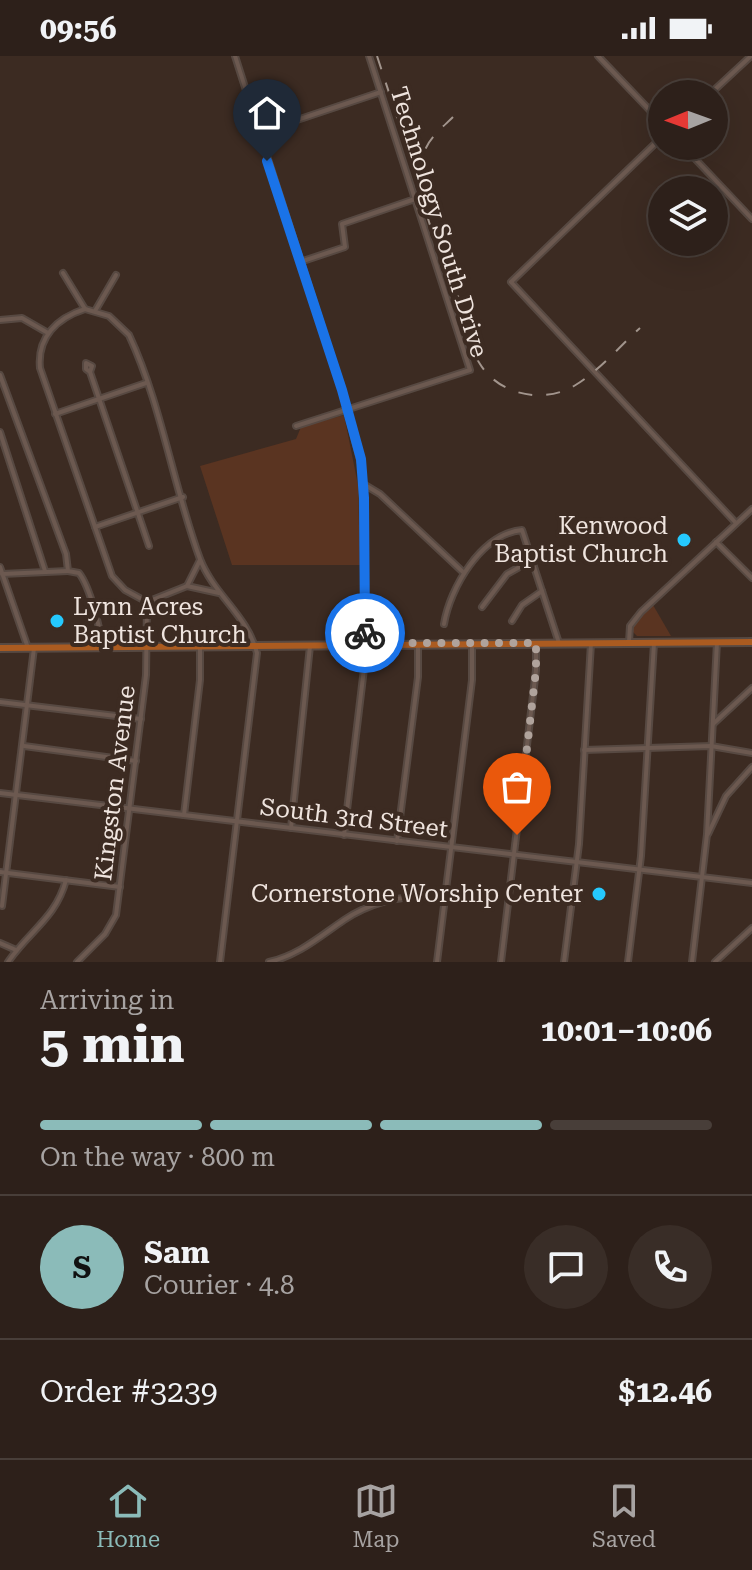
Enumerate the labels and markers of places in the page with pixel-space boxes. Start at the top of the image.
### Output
pin [233,79,301,161]
place label: Kenwood Baptist Church [494,512,668,568]
marker: Kenwood Baptist Church [675,531,693,549]
place label: Lynn Acres Baptist Church [73,593,247,649]
marker: Lynn Acres Baptist Church [48,612,66,630]
pin [483,753,551,835]
place label: Cornerstone Worship Center [251,880,583,908]
marker: Cornerstone Worship Center [590,885,608,903]

